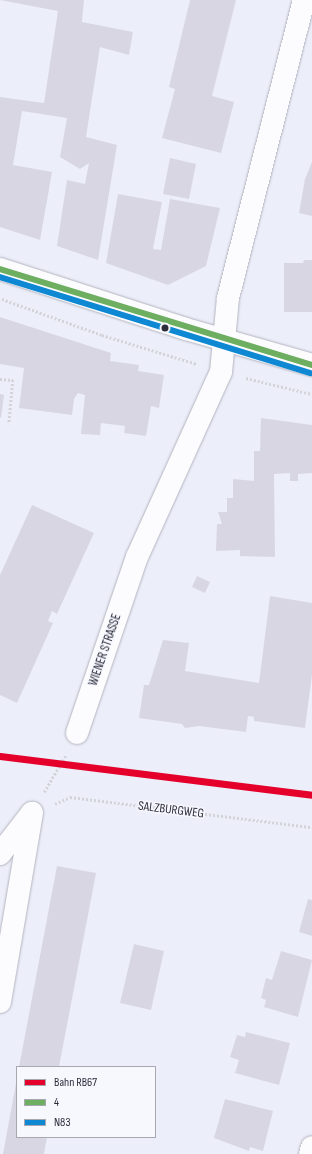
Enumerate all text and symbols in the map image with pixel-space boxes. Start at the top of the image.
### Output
unlabelled marker [160,323,170,333]
street label: WIENER STRASSE [85,612,125,688]
street label: SALZBURGWEG [137,798,205,822]
legend [16,1066,156,1138]
text: Bahn RB67 [54,1075,97,1090]
text: 4 [54,1095,59,1110]
text: N83 [54,1115,70,1130]

